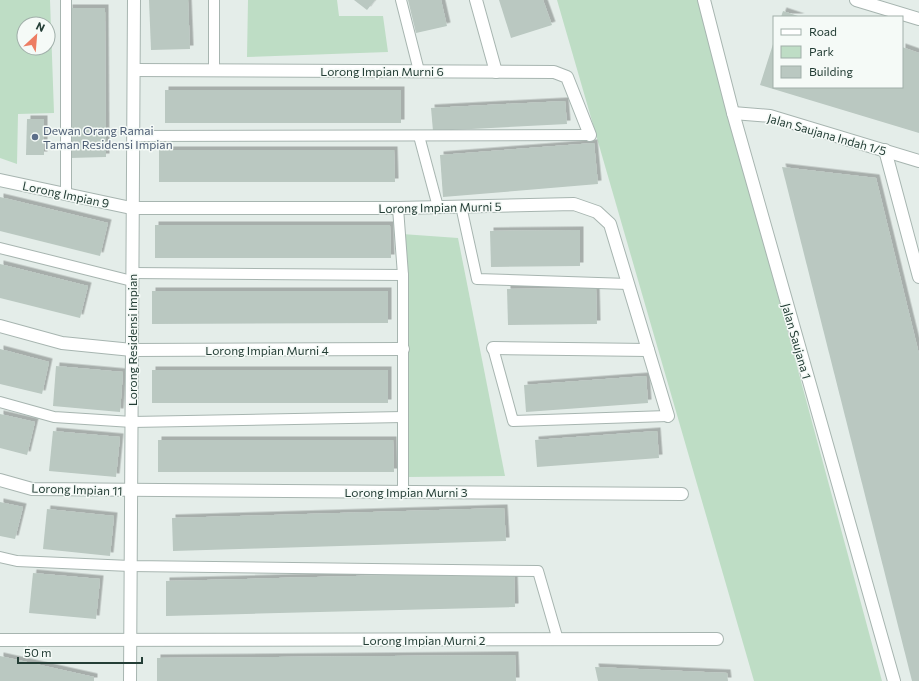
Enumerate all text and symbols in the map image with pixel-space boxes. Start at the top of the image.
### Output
north arrow [16,16,56,56]
legend [773,16,903,88]
text: N [34,19,47,34]
text: Road [809,24,837,38]
text: Park [809,44,835,58]
street label: Lorong Impian Murni 6 [320,64,444,78]
text: Building [809,64,853,78]
street label: Jalan Saujana Indah 1/5 [766,110,888,159]
place label: Dewan Orang Ramai Taman Residensi Impian [43,123,173,151]
marker: Dewan Orang Ramai Taman Residensi Impian [30,132,40,142]
street label: Lorong Impian 9 [21,178,111,210]
street label: Lorong Impian Murni 5 [378,199,502,215]
street label: Lorong Residensi Impian [125,274,139,406]
street label: Jalan Saujana 1 [779,301,815,381]
street label: Lorong Impian Murni 4 [205,343,329,357]
street label: Lorong Impian 11 [31,480,123,498]
street label: Lorong Impian Murni 3 [345,485,468,499]
street label: Lorong Impian Murni 2 [363,633,486,647]
scale bar [18,639,142,665]
text: 50 m [24,645,52,659]

